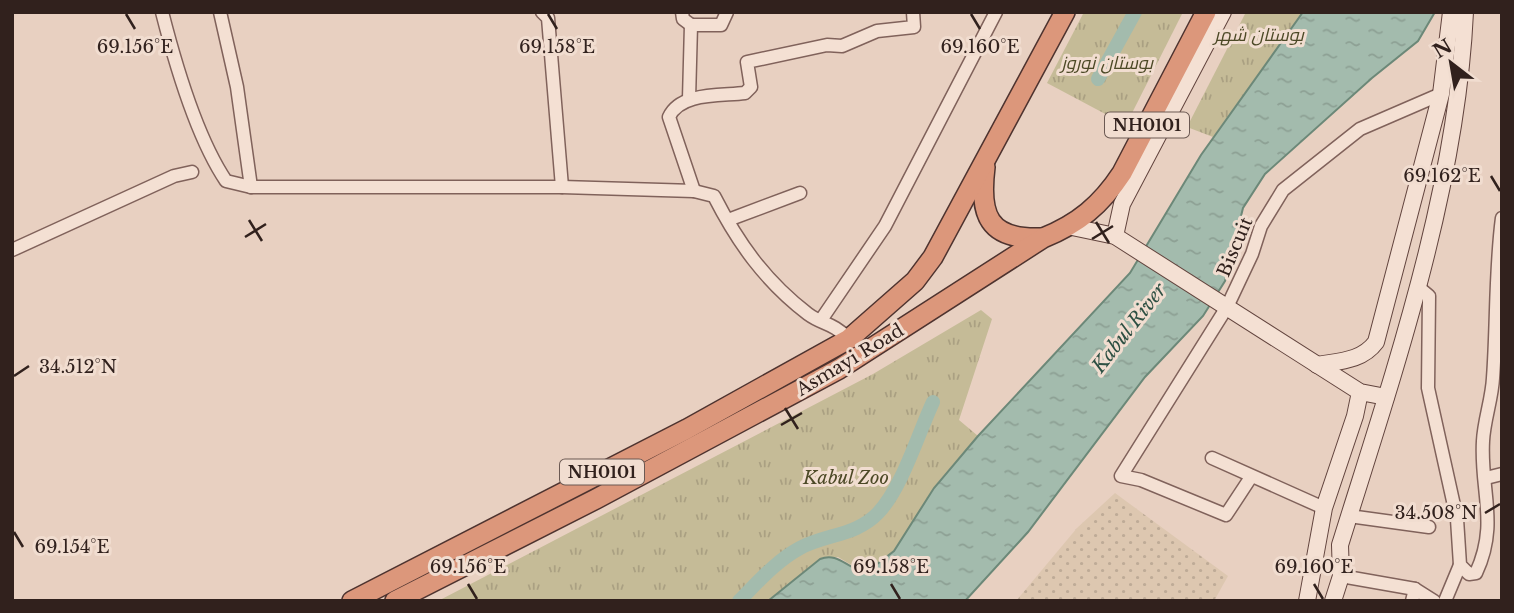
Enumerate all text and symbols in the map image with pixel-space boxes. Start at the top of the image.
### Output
park label: بوستان شهر [1212,24,1305,46]
north arrow [1416,28,1486,98]
text: N [1429,34,1456,63]
text: 69.156°E [97,36,173,58]
text: 69.158°E [519,36,595,58]
text: 69.160°E [940,36,1020,58]
park label: بوستان نوروز [1059,52,1154,74]
road number: NH0101 [1105,113,1189,138]
text: 69.162°E [1403,165,1481,187]
street label: Biscuit [1213,214,1257,280]
water label: Kabul River [1086,278,1172,378]
street label: Asmayi Road [791,319,908,401]
text: 34.512°N [39,356,117,378]
road number: NH0101 [560,460,644,485]
park label: Kabul Zoo [802,467,889,489]
text: 34.508°N [1395,502,1477,524]
text: 69.154°E [34,536,110,558]
text: 69.156°E [430,556,506,578]
text: 69.158°E [853,556,929,578]
text: 69.160°E [1274,556,1354,578]

